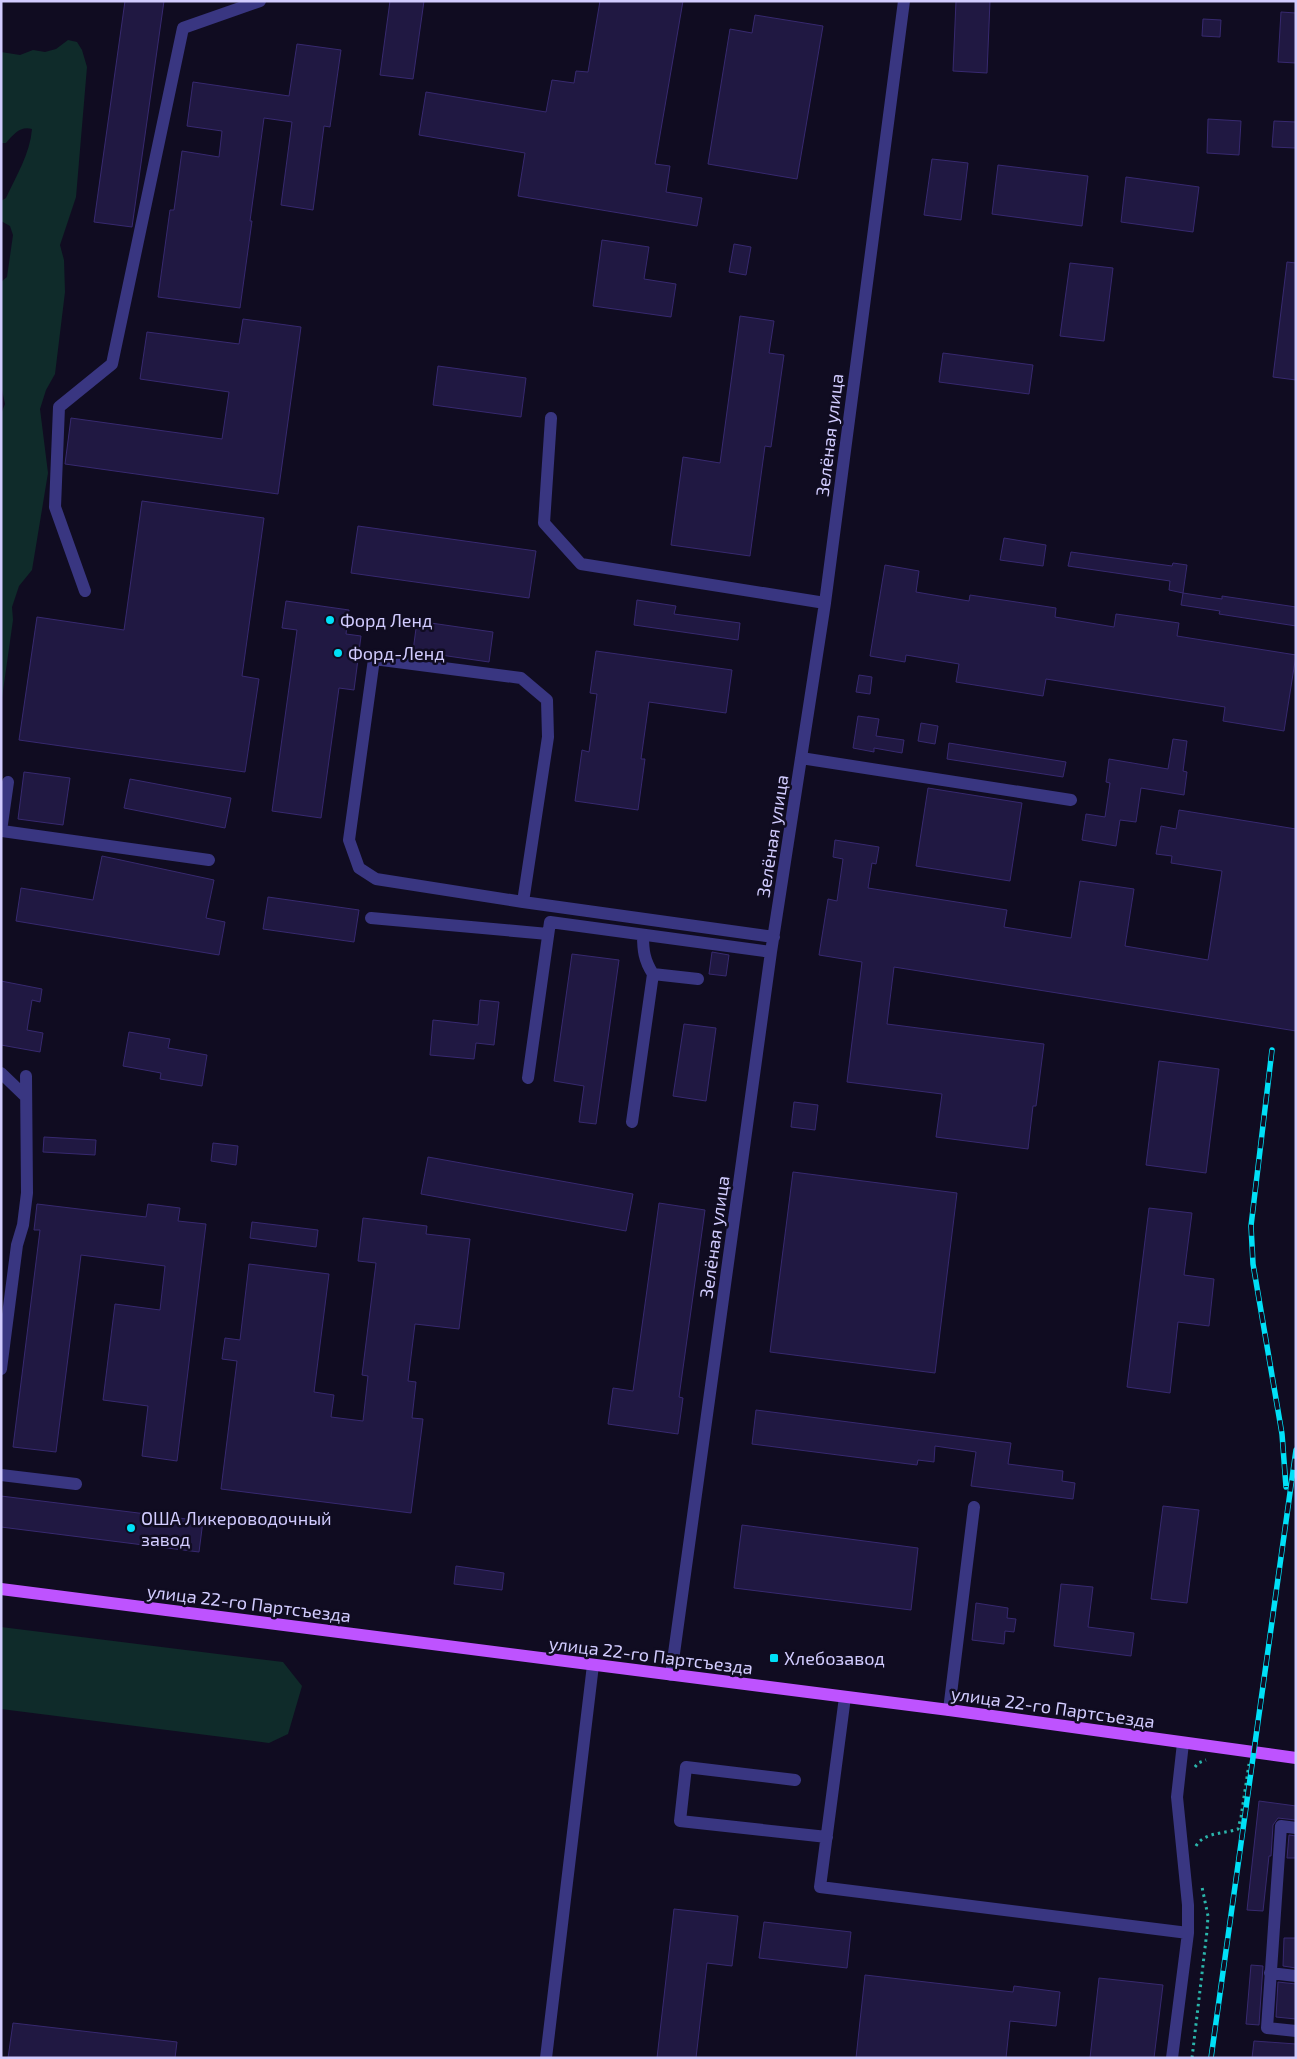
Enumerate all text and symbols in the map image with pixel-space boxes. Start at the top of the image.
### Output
street label: Зелёная улица [811,372,847,498]
place label: Форд Ленд [340,609,433,631]
marker: Форд Ленд [324,614,336,626]
place label: Форд-Ленд [348,642,445,664]
marker: Форд-Ленд [332,647,344,659]
street label: Зелёная улица [751,773,793,899]
street label: Зелёная улица [694,1174,734,1300]
place label: ОША Ликероводочный завод [141,1507,332,1550]
marker: ОША Ликероводочный завод [125,1522,137,1534]
street label: улица 22-го Партсъезда [146,1580,352,1626]
street label: улица 22-го Партсъезда [548,1632,754,1678]
place label: Хлебозавод [784,1647,885,1669]
marker: Хлебозавод [768,1652,780,1664]
street label: улица 22-го Партсъезда [950,1682,1156,1732]

